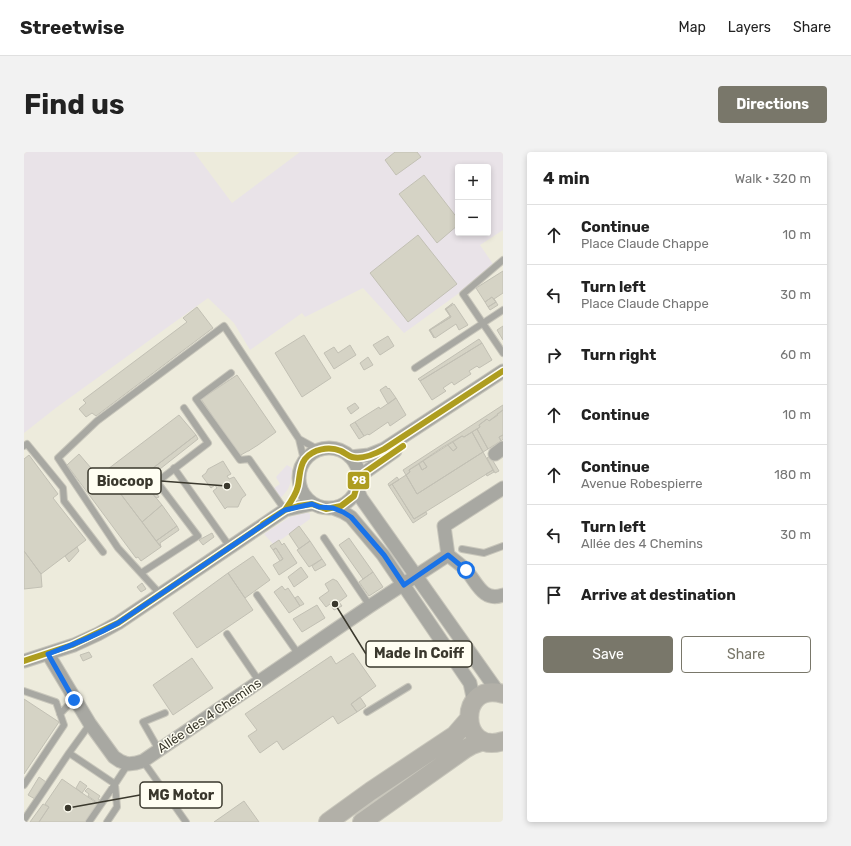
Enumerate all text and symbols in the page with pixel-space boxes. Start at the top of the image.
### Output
text: Streetwise [20,16,125,39]
text: Map [679,19,706,36]
text: Layers [728,19,771,36]
text: Share [793,19,831,36]
button: Directions [718,86,827,123]
text: Find us [24,88,124,121]
map controls [455,164,491,236]
button: + [455,164,491,200]
text: 4 min [543,168,590,188]
text: Walk · 320 m [735,171,811,186]
button: − [455,200,491,236]
text: Continue [581,218,650,236]
icon: ahead [543,224,565,246]
text: 10 m [782,227,811,242]
text: Place Claude Chappe [581,236,709,251]
text: Turn left [581,278,646,296]
icon: left [543,284,565,306]
text: 30 m [780,287,811,302]
text: Place Claude Chappe [581,296,709,311]
icon: right [543,344,565,366]
text: Turn right [581,346,656,364]
text: 60 m [780,347,811,362]
icon: ahead [543,404,565,426]
text: Continue [581,406,650,424]
text: 10 m [782,407,811,422]
text: Continue [581,458,650,476]
icon: ahead [543,464,565,486]
text: 180 m [774,467,811,482]
callout: Biocoop [88,468,161,494]
line badge: 98 [347,471,370,490]
text: Biocoop [97,473,153,490]
text: 98 [352,474,366,487]
text: Avenue Robespierre [581,476,702,491]
text: Turn left [581,518,646,536]
icon: left [543,524,565,546]
text: 30 m [780,527,811,542]
text: Allée des 4 Chemins [581,536,703,551]
route start [457,561,475,579]
icon: arrive [543,584,565,606]
text: Arrive at destination [581,586,736,604]
button: Save [543,636,673,673]
button: Share [681,636,811,673]
callout: Made In Coiff [366,641,472,667]
text: Made In Coiff [374,645,465,662]
street label: Allée des 4 Chemins [155,675,264,756]
route end [65,691,83,709]
callout: MG Motor [140,782,222,808]
text: MG Motor [148,787,215,804]

